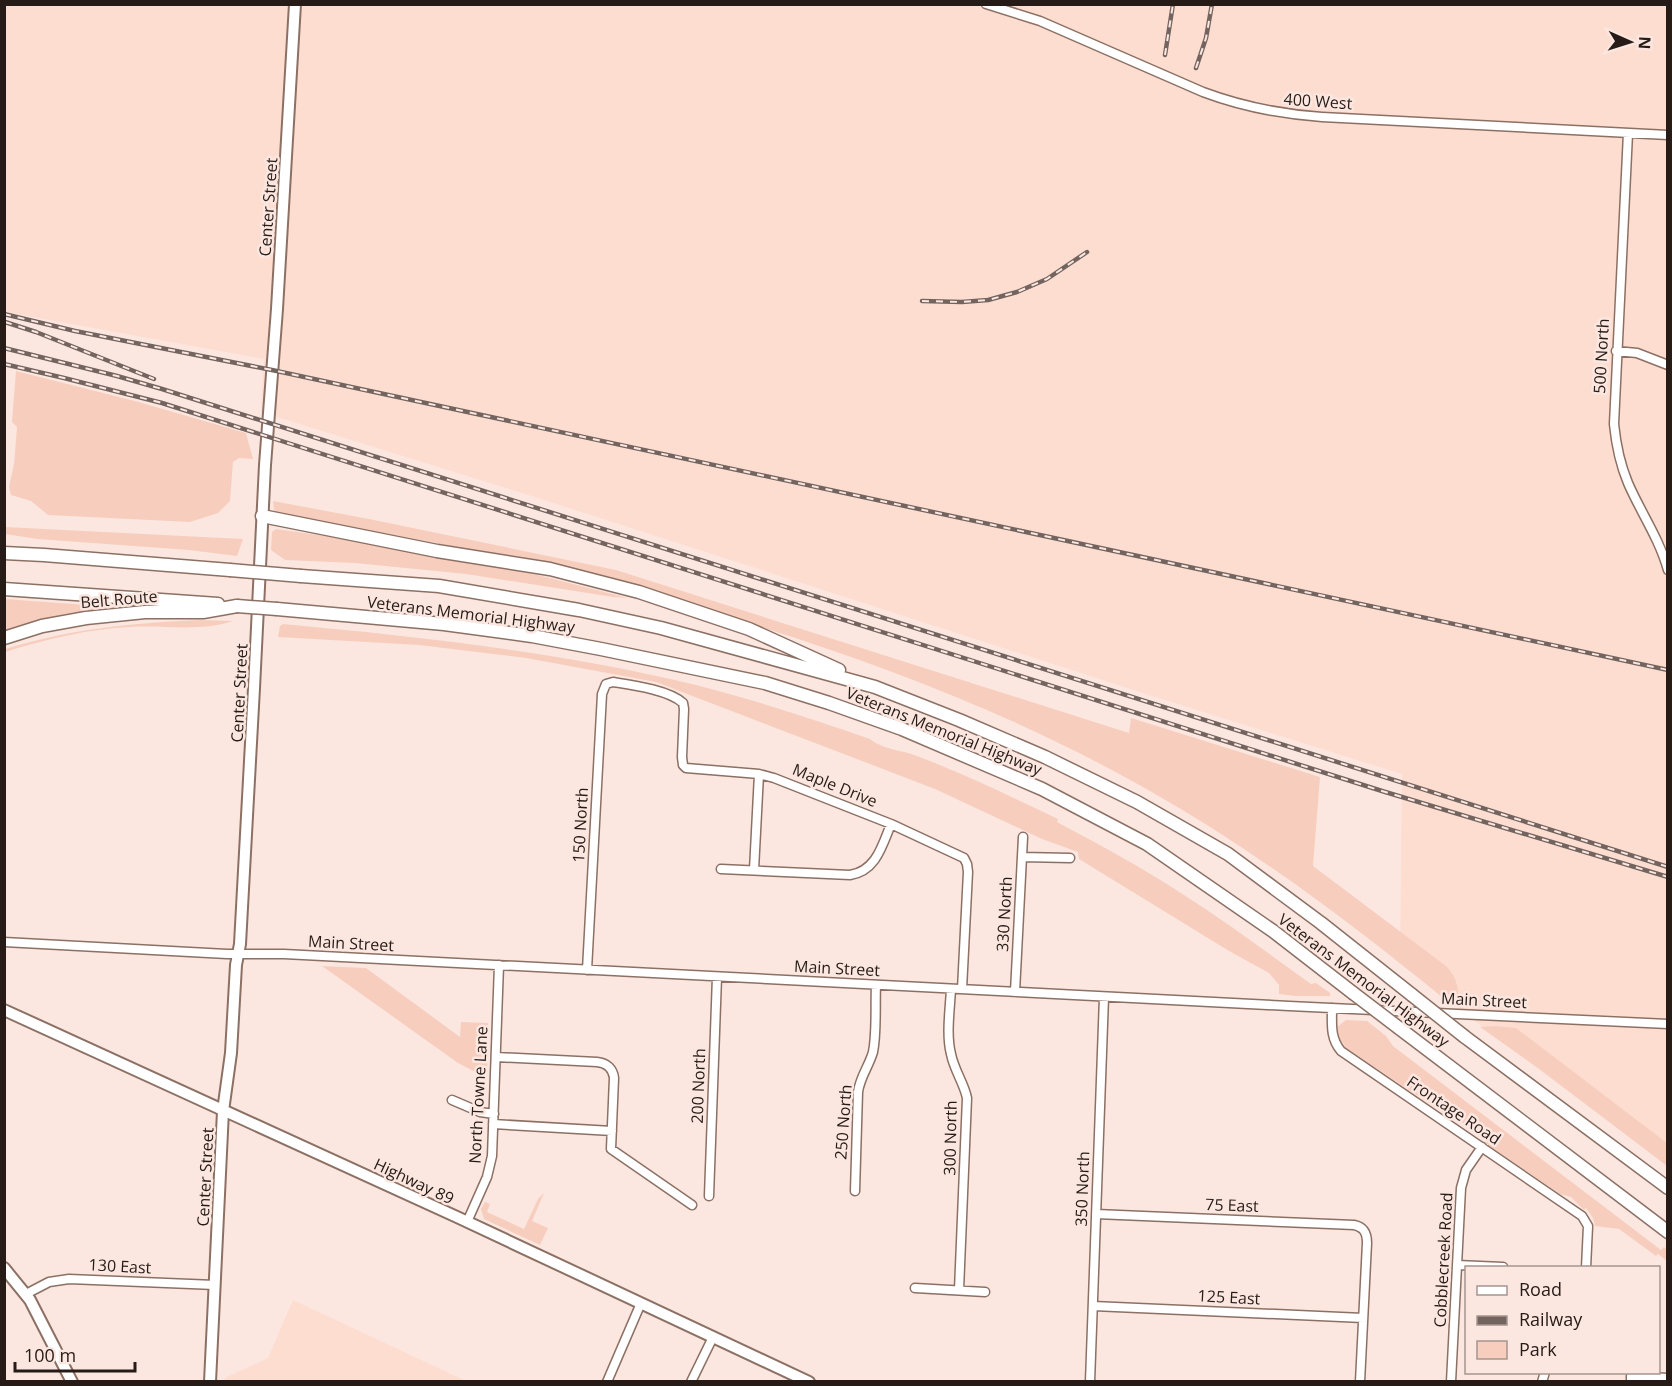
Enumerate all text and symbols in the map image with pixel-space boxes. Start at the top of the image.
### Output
north arrow [1600,12,1660,72]
text: N [1634,36,1656,50]
street label: 400 West [1283,88,1353,114]
street label: Center Street [254,157,282,257]
street label: 500 North [1588,318,1614,394]
street label: Belt Route [80,585,158,613]
street label: Veterans Memorial Highway [366,590,577,638]
street label: Center Street [225,643,253,743]
street label: Veterans Memorial Highway [843,682,1046,781]
street label: Maple Drive [789,758,881,812]
street label: 150 North [567,787,593,863]
street label: 330 North [991,876,1017,952]
street label: Veterans Memorial Highway [1274,908,1455,1052]
street label: Main Street [307,930,395,956]
street label: Main Street [793,955,881,981]
street label: Main Street [1440,987,1528,1013]
street label: North Towne Lane [463,1026,493,1164]
street label: 200 North [686,1048,710,1124]
street label: Frontage Road [1403,1070,1505,1150]
street label: 250 North [829,1084,857,1160]
street label: 300 North [938,1100,962,1176]
street label: Center Street [191,1127,219,1227]
street label: 350 North [1070,1151,1094,1227]
street label: Highway 89 [370,1153,458,1209]
street label: Cobblecreek Road [1428,1192,1458,1328]
street label: 75 East [1205,1193,1259,1217]
street label: 130 East [88,1253,152,1279]
legend [1465,1266,1660,1374]
text: Road [1519,1277,1562,1301]
street label: 125 East [1197,1284,1261,1310]
text: Railway [1519,1307,1583,1331]
scale bar [15,1335,135,1373]
text: Park [1519,1337,1557,1361]
text: 100 m [24,1343,76,1367]

